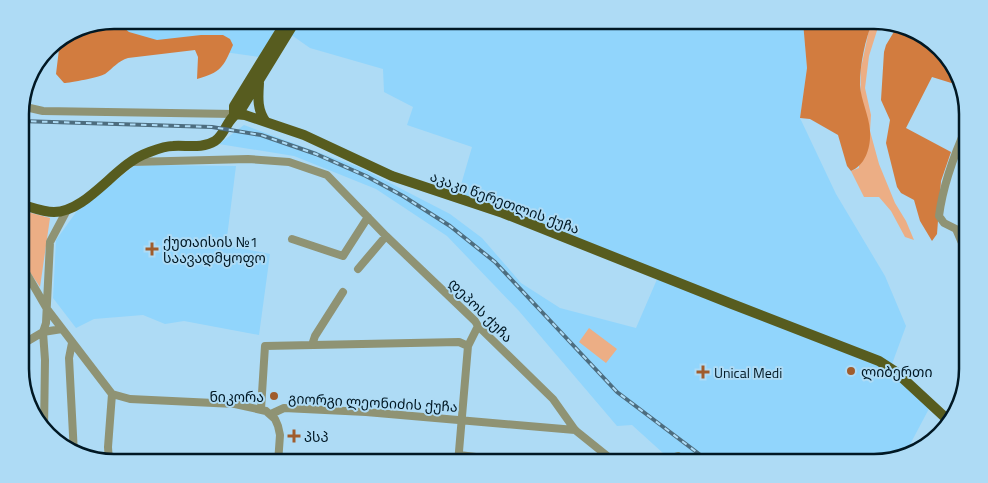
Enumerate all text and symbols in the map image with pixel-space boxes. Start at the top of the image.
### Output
street label: აკაკი წერეთლის ქუჩა [427,165,583,239]
place label: ქუთაისის №1 საავადმყოფო [163,231,266,268]
marker: ქუთაისის №1 საავადმყოფო [145,242,159,256]
street label: დეპოს ქუჩა [444,273,518,347]
place label: ლიბერთი [861,361,932,382]
place label: Unical Medi [714,362,782,383]
marker: Unical Medi [696,365,710,379]
marker: ლიბერთი [845,365,857,377]
place label: ნიკორა [209,386,264,407]
street label: გიორგი ლეონიძის ქუჩა [288,387,458,417]
marker: ნიკორა [268,390,280,402]
place label: პსპ [304,426,329,447]
marker: პსპ [288,430,300,442]

